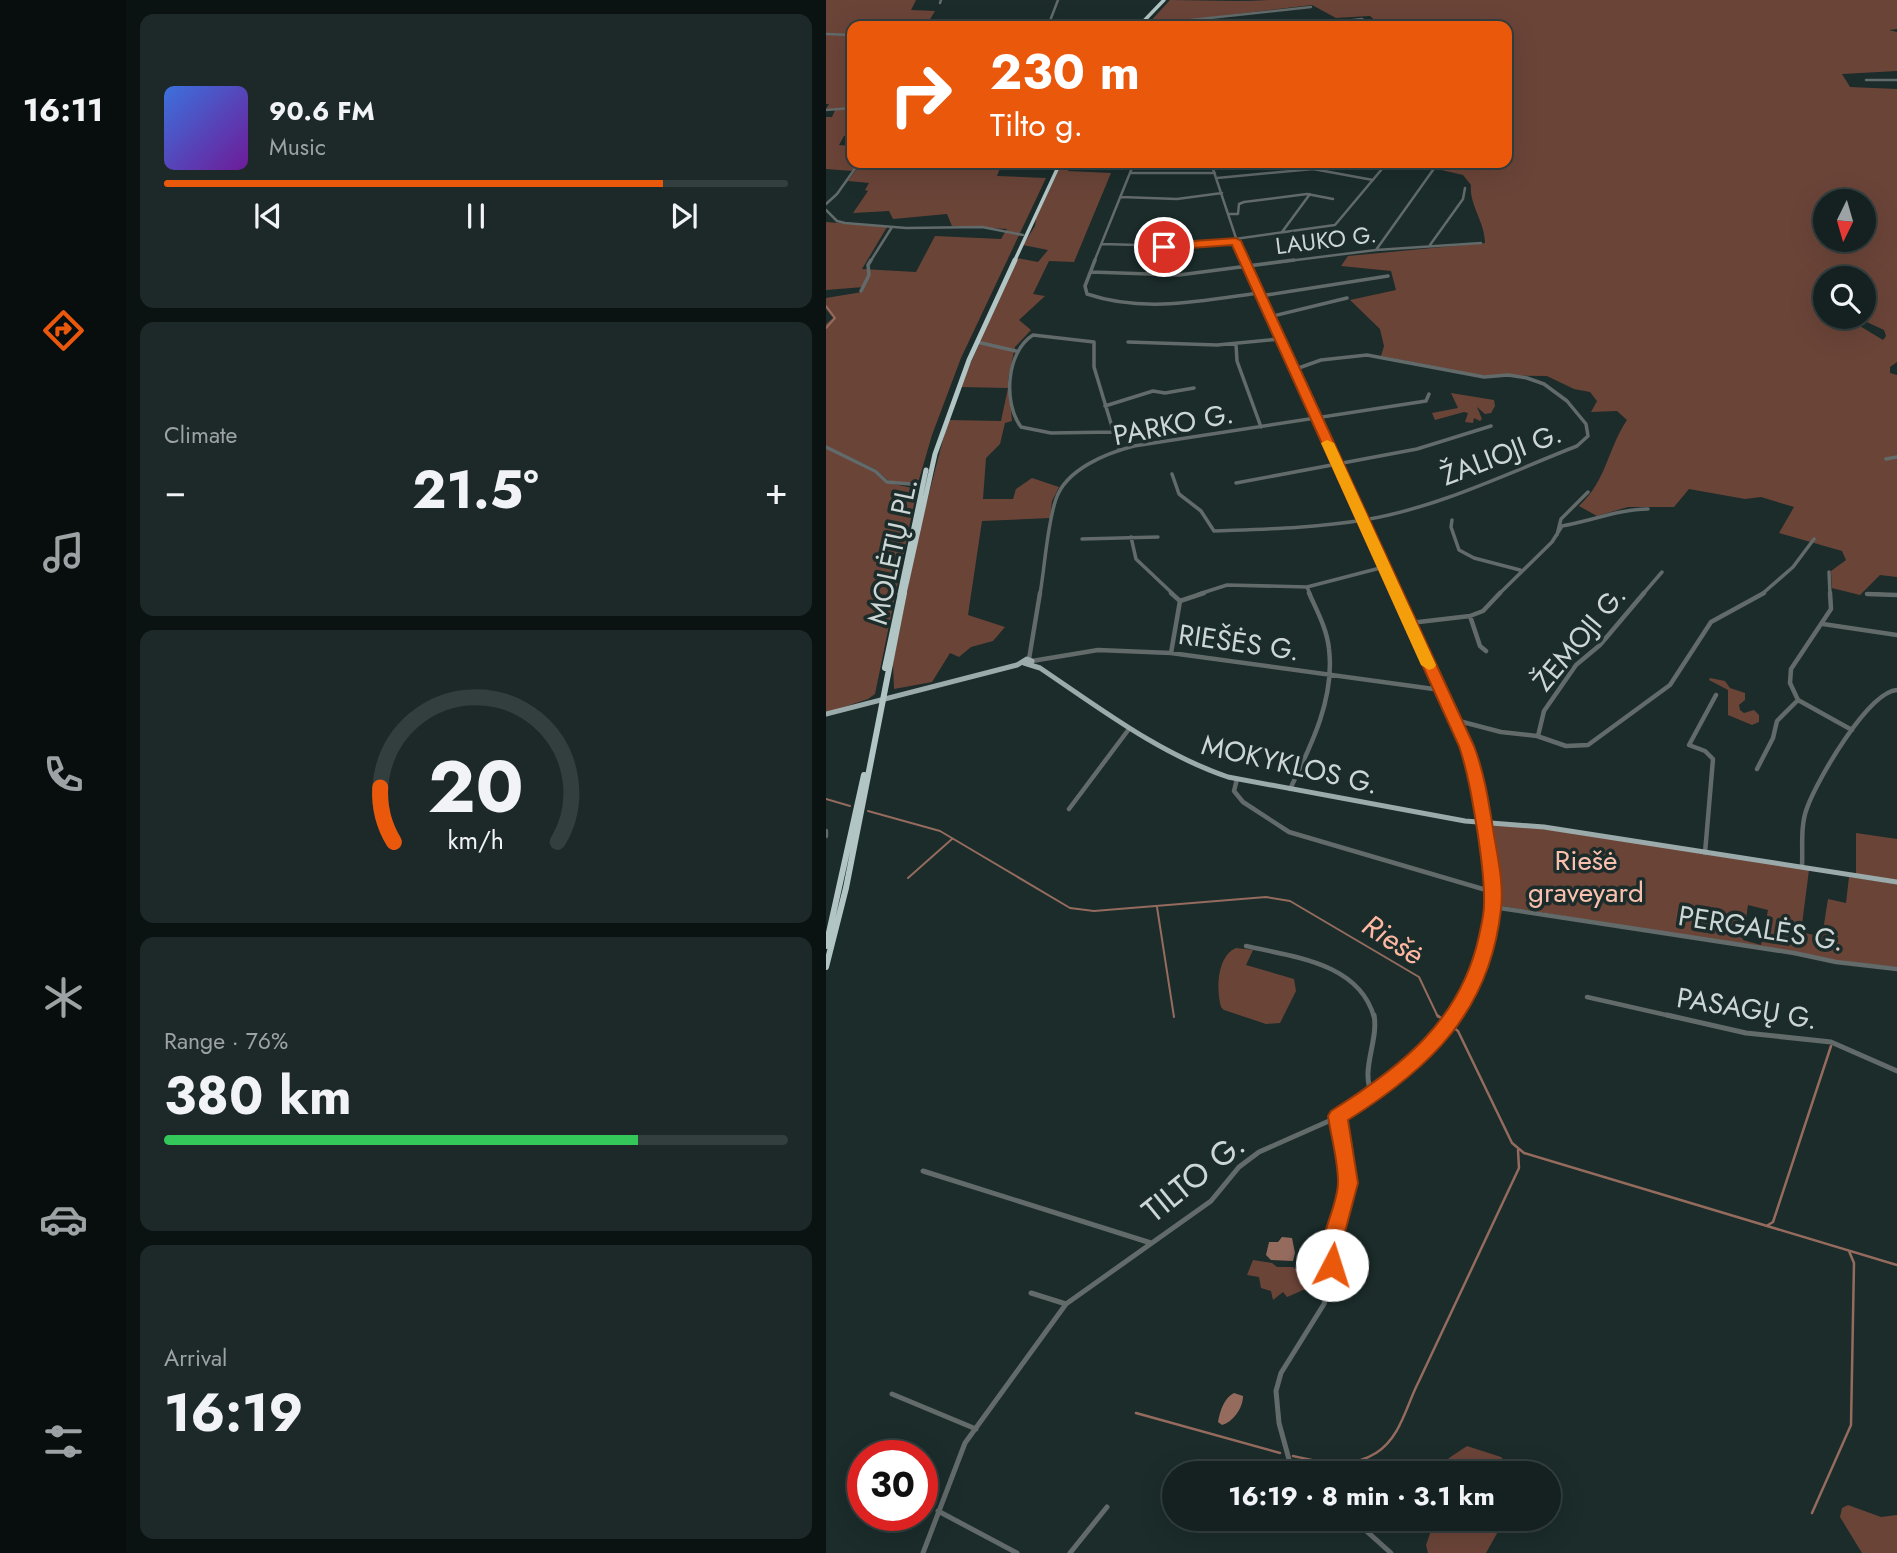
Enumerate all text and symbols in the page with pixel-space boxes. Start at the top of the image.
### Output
text: 230 m [990,37,1140,107]
icon: right [875,49,966,140]
text: 16:11 [23,87,103,133]
text: 90.6 FM [269,92,375,130]
text: Tilto g. [990,102,1083,148]
text: Music [269,130,326,164]
north arrow [1813,189,1876,252]
map controls [1813,189,1876,329]
icon: previous [249,197,287,235]
icon: pause [457,197,495,235]
icon: next [665,197,703,235]
pin [1134,217,1194,277]
street label: LAUKO G. [1274,217,1378,263]
icon: arrive [1145,228,1183,266]
button: search [1813,266,1876,329]
icon: directions [39,306,88,355]
street label: PARKO G. [1109,393,1237,456]
street label: ŽALIOJI G. [1435,413,1568,496]
text: Climate [164,418,237,452]
text: 21.5° [412,452,539,528]
text: − [164,463,186,518]
text: + [765,463,788,518]
street label: MOLĖTŲ PL. [857,474,928,628]
icon: music [39,528,88,577]
street label: ŽEMOJI G. [1523,577,1636,700]
street label: RIEŠĖS G. [1176,614,1302,671]
street label: MOKYKLOS G. [1198,724,1382,805]
text: 20 [428,735,524,840]
icon: phone [39,750,88,799]
text: km/h [448,822,504,858]
park label: Riešė graveyard [1528,840,1644,913]
street label: PERGALĖS G. [1675,895,1846,962]
water label: Riešė [1354,904,1432,975]
icon: climate [39,973,88,1022]
street label: PASAGŲ G. [1674,977,1820,1040]
text: Range · 76% [164,1024,288,1058]
text: 380 km [164,1058,352,1134]
street label: TILTO G. [1132,1121,1255,1233]
icon: car [39,1195,88,1244]
position arrow [1295,1228,1369,1302]
text: Arrival [164,1341,227,1375]
text: 16:19 [164,1375,303,1451]
icon: filters [39,1417,88,1466]
speed limit sign: 30 [847,1440,938,1531]
text: 16:19 · 8 min · 3.1 km [1228,1477,1495,1515]

